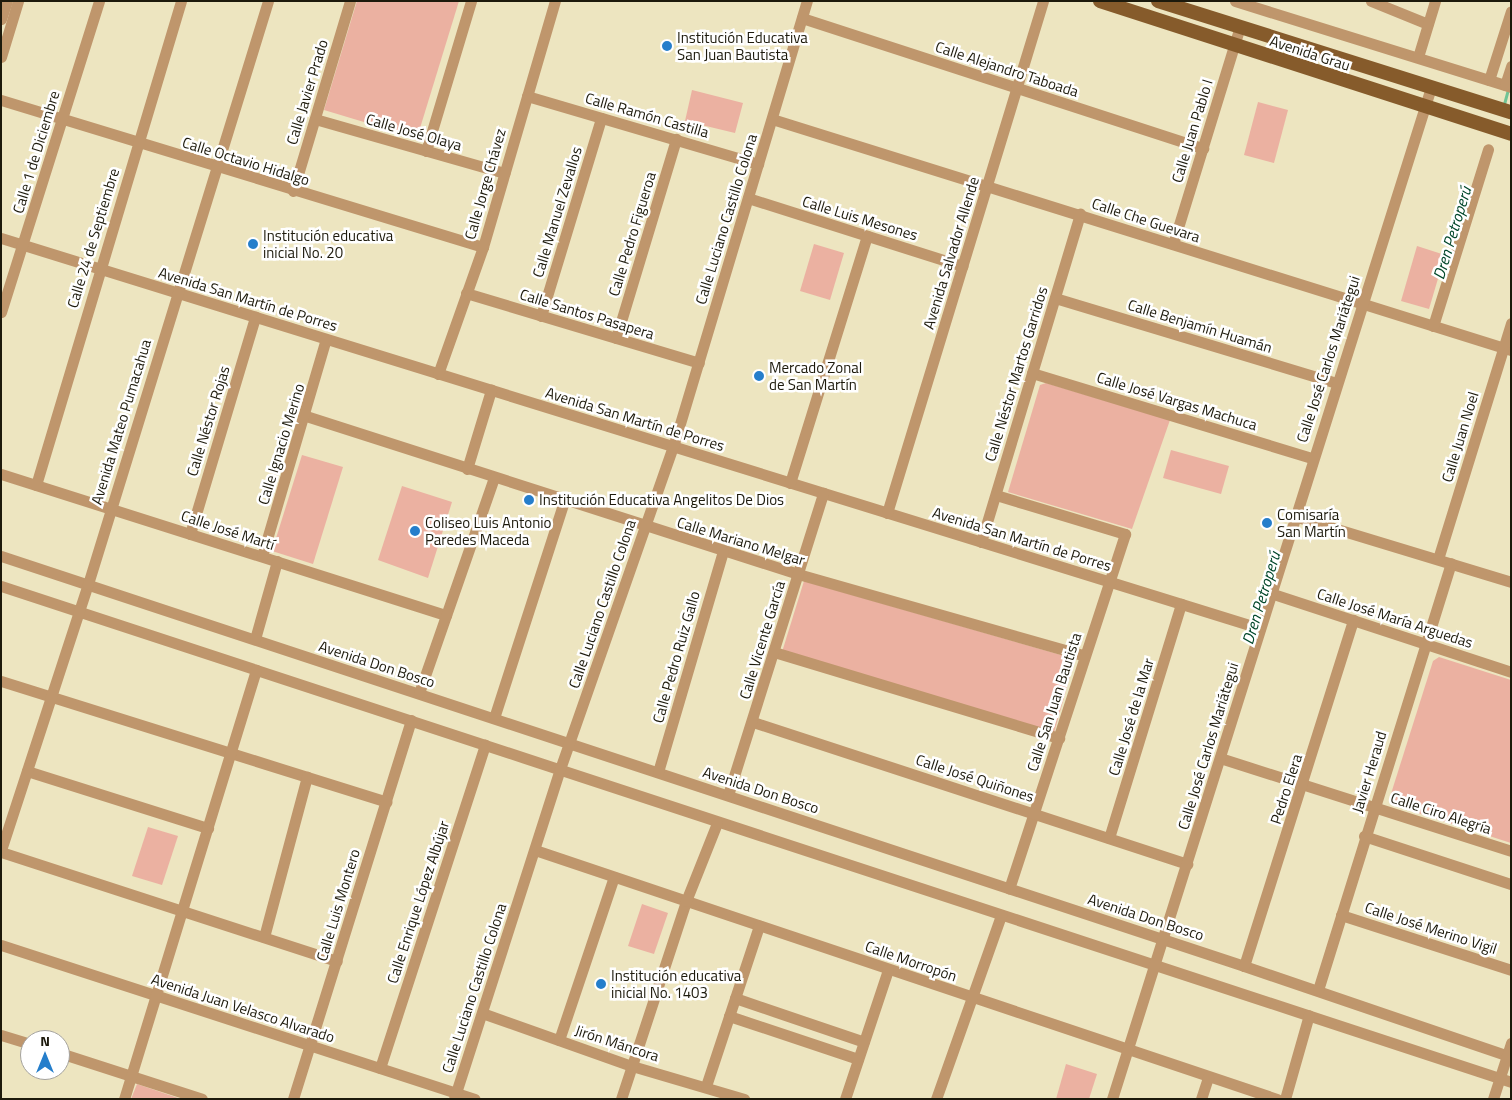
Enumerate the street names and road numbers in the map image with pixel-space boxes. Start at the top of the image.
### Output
street label: Avenida Grau [1268,32,1352,74]
street label: Calle Javier Prado [282,37,332,147]
street label: Calle Alejandro Taboada [933,37,1081,101]
street label: Calle Juan Pablo I [1168,77,1216,185]
street label: Calle 1 de Diciembre [9,88,63,216]
street label: Calle Ramón Castilla [583,89,711,141]
street label: Calle José Olaya [364,110,464,154]
street label: Calle Jorge Chávez [461,127,509,241]
street label: Calle Luciano Castillo Colona [691,132,761,306]
street label: Calle Octavio Hidalgo [180,133,312,189]
street label: Calle Manuel Zevallos [529,144,585,280]
street label: Calle 24 de Septiembre [63,166,123,310]
street label: Calle Pedro Figueroa [605,170,659,298]
street label: Avenida Salvador Allende [919,175,983,331]
street label: Calle Luis Mesones [800,192,920,244]
street label: Calle Che Guevara [1090,194,1202,246]
street label: Avenida San Martín de Porres [156,263,340,335]
street label: Calle José Carlos Mariátegui [1293,274,1363,444]
street label: Calle Néstor Martos Garridos [981,284,1051,464]
street label: Calle Santos Pasapera [518,285,656,343]
street label: Calle Benjamín Huamán [1126,295,1274,357]
street label: Avenida Mateo Pumacahua [87,337,155,507]
street label: Calle Néstor Rojas [183,364,233,478]
street label: Calle José Vargas Machuca [1095,368,1259,434]
street label: Calle Ignacio Merino [254,381,308,507]
street label: Avenida San Martín de Porres [543,383,727,455]
street label: Calle Juan Noel [1438,390,1482,484]
street label: Avenida San Martín de Porres [930,503,1114,575]
street label: Calle José Martí [179,506,277,554]
street label: Calle Mariano Melgar [675,513,807,569]
street label: Calle Luciano Castillo Colona [565,517,639,691]
street label: Calle Vicente García [735,579,789,701]
street label: Calle José María Arguedas [1315,584,1475,652]
street label: Calle Pedro Ruiz Gallo [649,589,703,725]
street label: Calle San Juan Bautista [1023,630,1085,774]
street label: Avenida Don Bosco [317,637,437,691]
street label: Calle José de la Mar [1105,656,1157,778]
street label: Calle José Carlos Mariátegui [1174,660,1242,832]
street label: Javier Heraud [1348,729,1390,815]
street label: Calle José Quiñones [914,750,1036,806]
street label: Pedro Elera [1266,752,1306,826]
street label: Avenida Don Bosco [701,763,821,817]
street label: Calle Ciro Alegría [1388,788,1494,838]
street label: Calle Enrique López Albújar [383,818,453,986]
street label: Calle Luis Montero [312,847,364,963]
street label: Avenida Don Bosco [1086,890,1206,944]
street label: Calle José Merino Vigil [1363,898,1499,958]
street label: Calle Luciano Castillo Colona [438,901,510,1075]
street label: Calle Morropón [863,937,959,985]
street label: Avenida Juan Velasco Alvarado [149,970,337,1046]
street label: Jirón Máncora [573,1021,661,1065]

